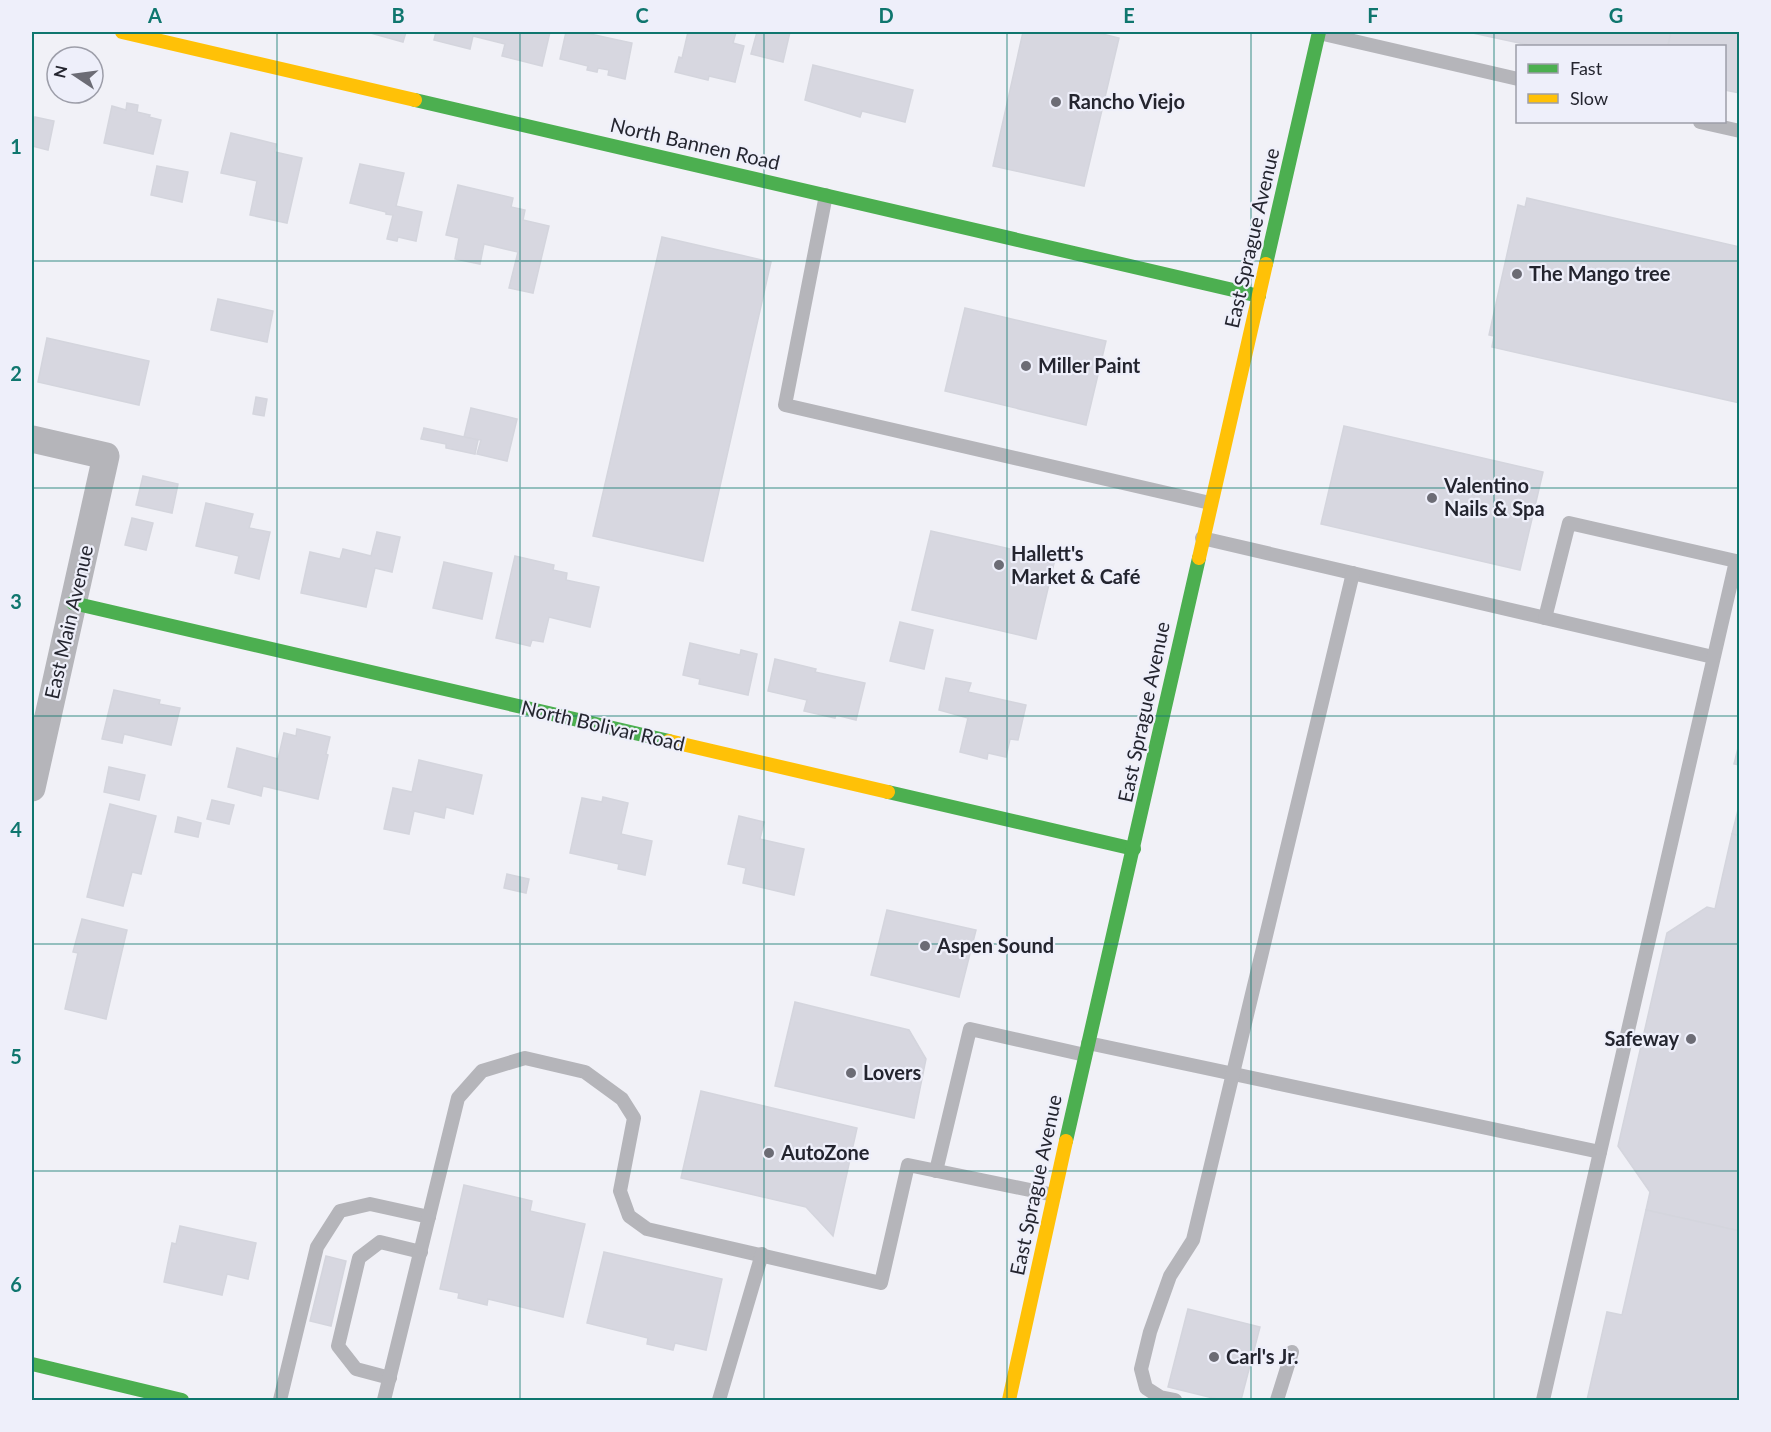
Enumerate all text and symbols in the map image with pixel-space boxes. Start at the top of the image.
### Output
text: A [147,3,162,27]
text: B [391,3,405,27]
text: C [635,3,649,27]
text: D [878,3,894,27]
text: E [1123,3,1135,27]
text: F [1367,3,1379,27]
text: G [1609,3,1623,27]
north arrow [45,45,105,105]
legend [1516,45,1726,123]
text: Fast [1570,57,1603,79]
text: N [49,63,71,80]
text: Slow [1570,87,1608,109]
place label: Rancho Viejo [1068,89,1185,113]
marker: Rancho Viejo [1049,95,1063,109]
street label: North Bannen Road [608,112,782,174]
text: 1 [10,134,22,158]
street label: East Sprague Avenue [1219,145,1283,330]
place label: The Mango tree [1529,261,1671,285]
marker: The Mango tree [1510,267,1524,281]
place label: Miller Paint [1038,353,1141,377]
marker: Miller Paint [1019,359,1033,373]
text: 2 [10,361,22,385]
place label: Valentino Nails & Spa [1443,473,1545,520]
marker: Valentino Nails & Spa [1425,491,1439,505]
place label: Hallett's Market & Café [1011,541,1141,588]
street label: East Main Avenue [39,543,97,701]
marker: Hallett's Market & Café [992,558,1006,572]
text: 3 [10,589,22,613]
street label: East Sprague Avenue [1112,619,1174,804]
street label: North Bolivar Road [519,695,687,756]
text: 4 [10,817,22,841]
place label: Aspen Sound [936,933,1054,957]
marker: Aspen Sound [918,939,932,953]
place label: Safeway [1604,1026,1679,1050]
marker: Safeway [1684,1032,1698,1046]
text: 5 [10,1044,22,1068]
place label: Lovers [863,1060,921,1084]
marker: Lovers [844,1066,858,1080]
street label: East Sprague Avenue [1004,1092,1066,1277]
place label: AutoZone [780,1140,870,1164]
marker: AutoZone [762,1146,776,1160]
text: 6 [10,1272,22,1296]
place label: Carl's Jr. [1226,1344,1299,1368]
marker: Carl's Jr. [1207,1350,1221,1364]

